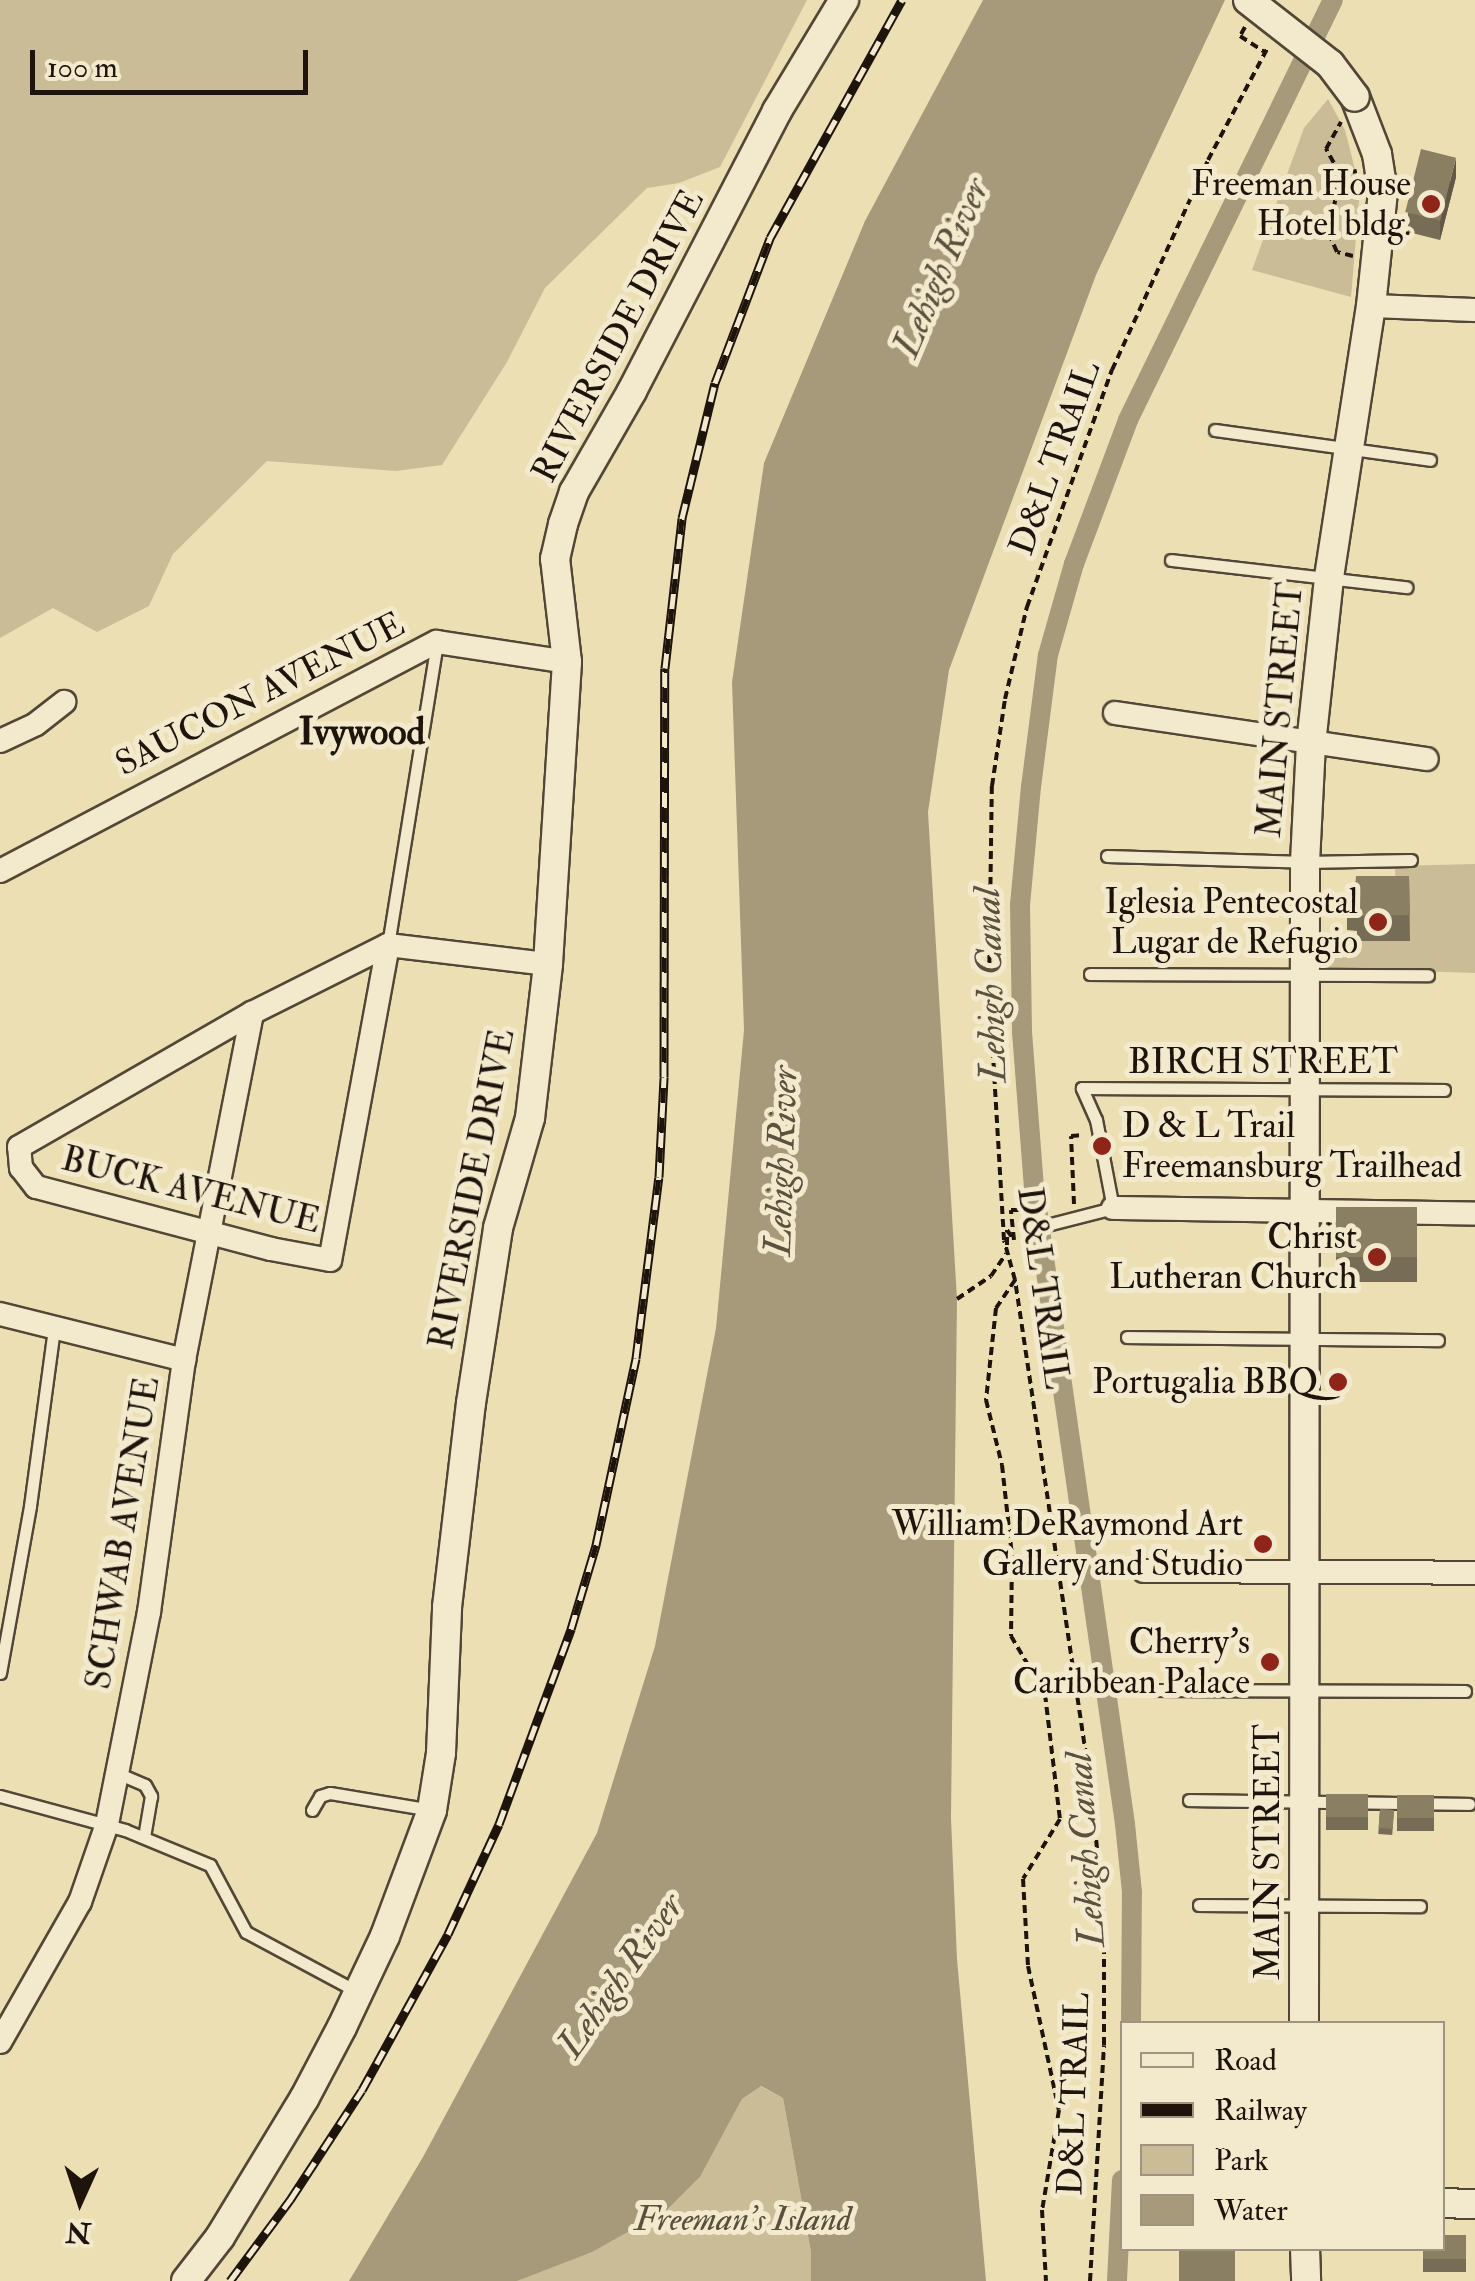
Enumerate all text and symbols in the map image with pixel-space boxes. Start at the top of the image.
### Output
scale bar [35,30,312,92]
text: 100 m [47,49,118,86]
place label: Freeman House Hotel bldg. [1191,163,1411,245]
water label: Lehigh River [884,172,1000,364]
street label: RIVERSIDE DRIVE [523,182,713,490]
marker: Freeman House Hotel bldg. [1420,193,1442,215]
street label: D&L TRAIL [1001,355,1109,561]
street label: MAIN STREET [1248,581,1312,839]
street label: SAUCON AVENUE [109,603,411,785]
district label: Ivywood [299,710,425,756]
place label: Iglesia Pentecostal Lugar de Refugio [1105,881,1358,963]
water label: Lehigh Canal [965,887,1017,1083]
marker: Iglesia Pentecostal Lugar de Refugio [1367,911,1389,933]
street label: RIVERSIDE DRIVE [420,1025,524,1353]
street label: BIRCH STREET [1128,1041,1398,1083]
water label: Lehigh River [756,1065,808,1257]
place label: D & L Trail Freemansburg Trailhead [1122,1105,1462,1187]
marker: D & L Trail Freemansburg Trailhead [1091,1135,1113,1157]
street label: BUCK AVENUE [57,1138,325,1242]
street label: D&L TRAIL [1008,1184,1078,1392]
place label: Christ Lutheran Church [1109,1216,1357,1298]
marker: Christ Lutheran Church [1366,1246,1388,1268]
place label: Portugalia BBQ [1092,1361,1318,1403]
marker: Portugalia BBQ [1327,1371,1349,1393]
street label: SCHWAB AVENUE [78,1374,168,1692]
place label: William DeRaymond Art Gallery and Studio [892,1503,1243,1585]
marker: William DeRaymond Art Gallery and Studio [1252,1533,1274,1555]
place label: Cherry's Caribbean Palace [1013,1621,1250,1703]
marker: Cherry's Caribbean Palace [1259,1651,1281,1673]
street label: MAIN STREET [1247,1724,1289,1980]
water label: Lehigh Canal [1056,1751,1116,1949]
water label: Lehigh River [548,1885,694,2067]
street label: D&L TRAIL [1049,1992,1099,2196]
legend [1120,2021,1445,2251]
text: Road [1214,2042,1277,2079]
text: Railway [1214,2092,1307,2129]
text: Park [1214,2142,1269,2179]
north arrow [30,2151,130,2251]
text: Water [1214,2192,1288,2229]
park label: Freeman's Island [634,2198,852,2240]
text: N [65,2213,92,2250]

